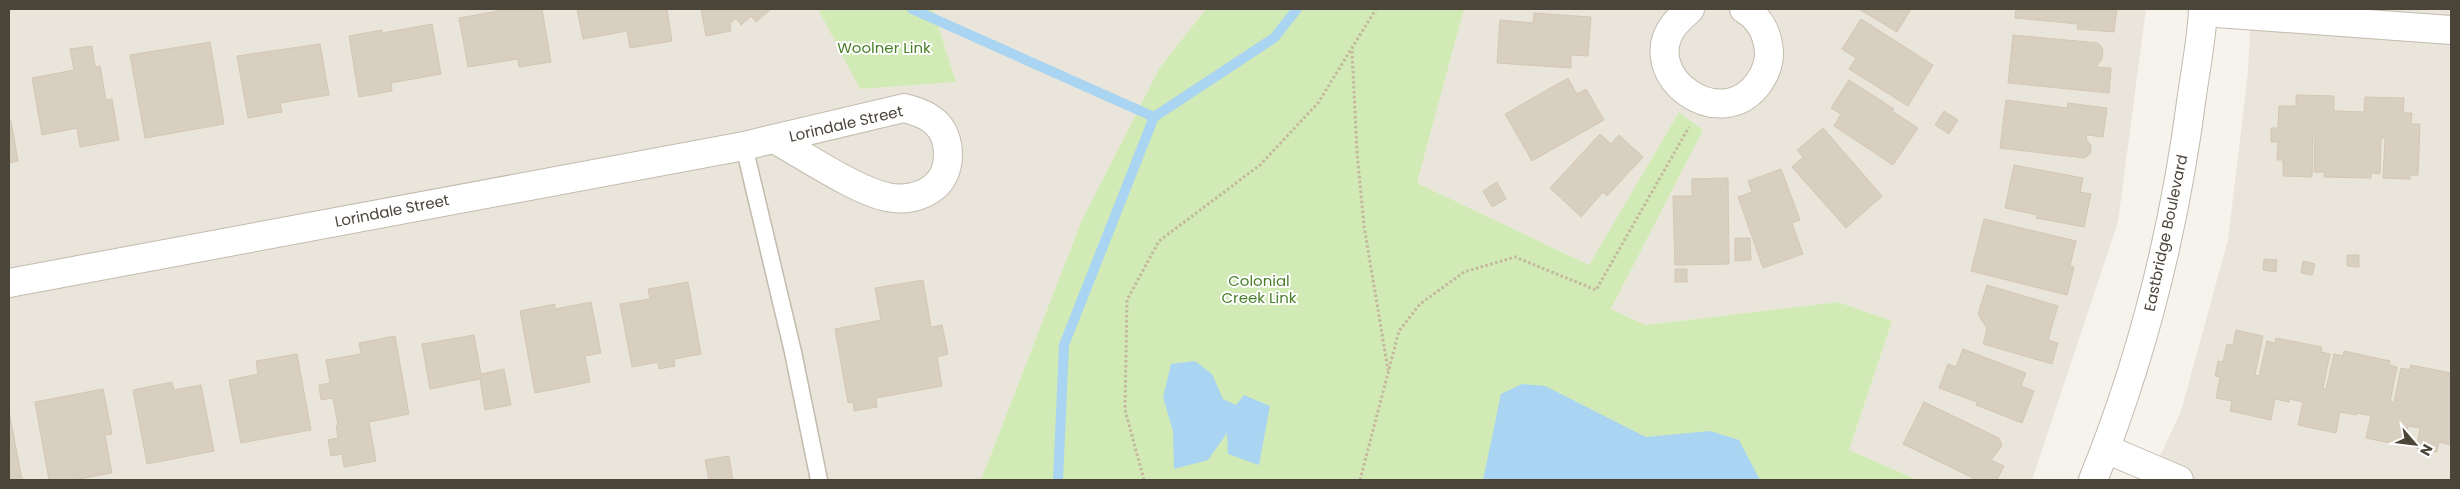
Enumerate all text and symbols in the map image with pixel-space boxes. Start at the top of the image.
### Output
park label: Woolner Link [837,37,931,58]
street label: Lorindale Street [787,100,905,147]
street label: Eastbridge Boulevard [2139,153,2192,313]
street label: Lorindale Street [333,189,451,232]
park label: Colonial Creek Link [1221,270,1297,308]
north arrow [2390,419,2440,469]
text: N [2415,441,2438,459]

